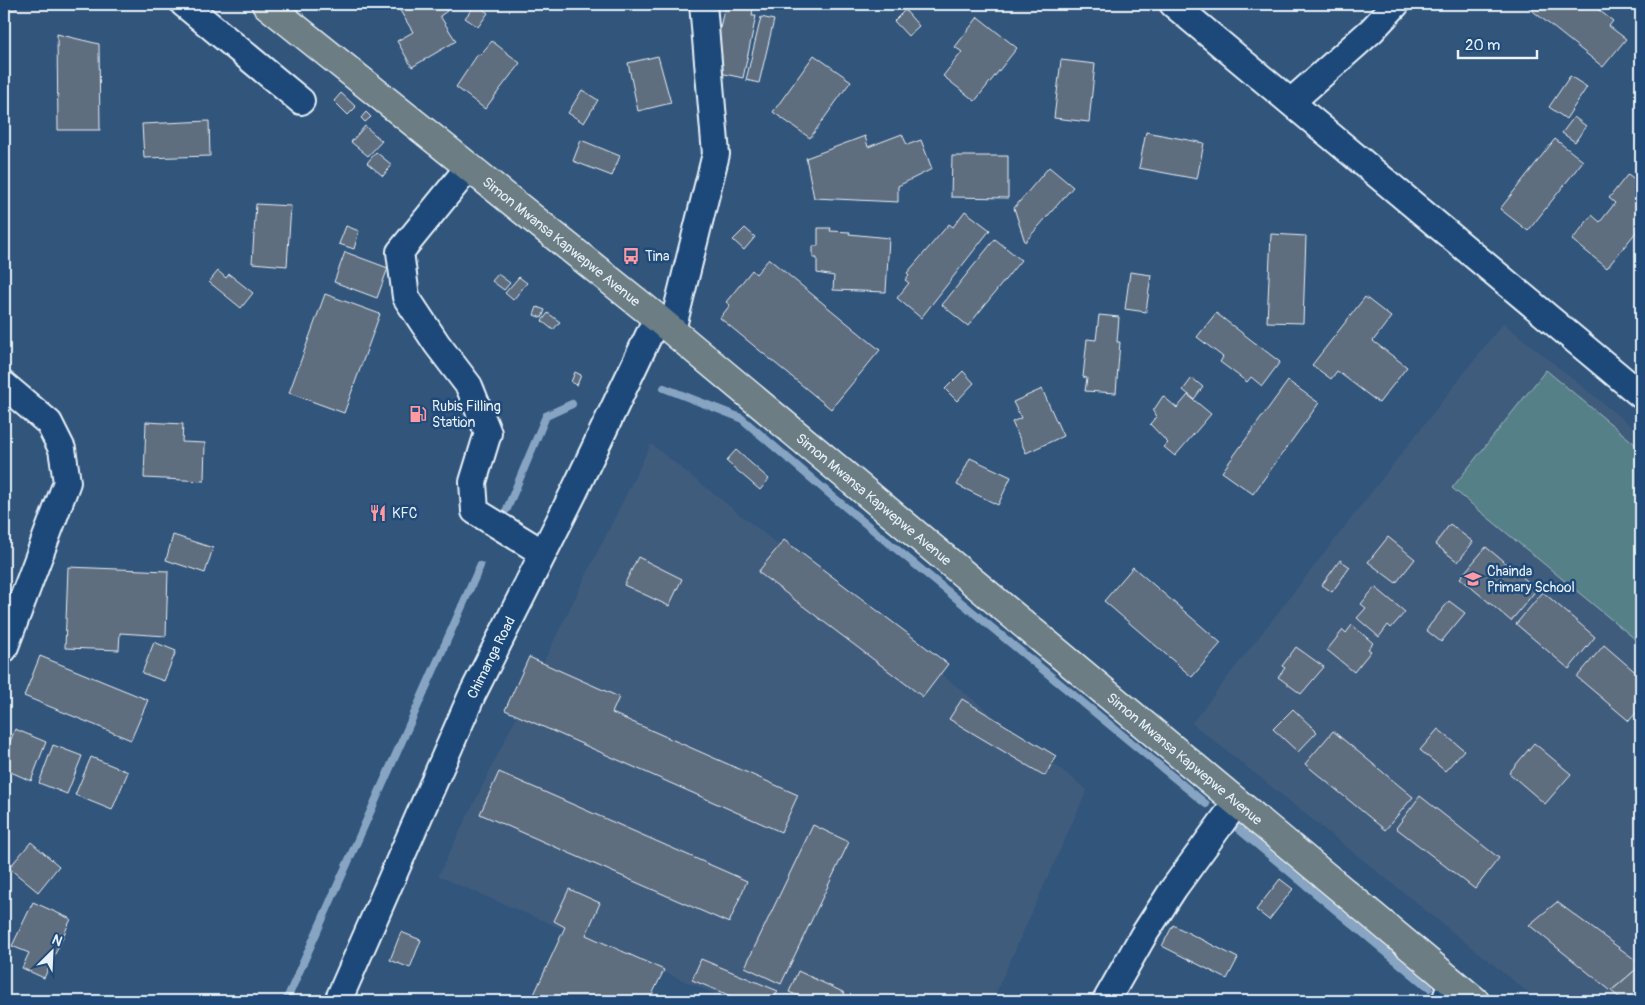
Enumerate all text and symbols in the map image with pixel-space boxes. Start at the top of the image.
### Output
scale bar [1458,28,1536,60]
text: 20 m [1465,36,1500,55]
street label: Simon Mwansa Kapwepwe Avenue [479,173,644,310]
bus stop icon: Tina [621,246,641,266]
place label: Tina [645,248,670,265]
place label: Rubis Filling Station [432,398,501,431]
fuel station icon: Rubis Filling Station [408,404,428,424]
street label: Simon Mwansa Kapwepwe Avenue [792,430,955,569]
restaurant icon: KFC [368,503,388,523]
place label: KFC [392,505,418,522]
place label: Chainda Primary School [1487,563,1575,596]
school or university icon: Chainda Primary School [1463,569,1483,589]
street label: Chimanga Road [464,614,519,702]
street label: Simon Mwansa Kapwepwe Avenue [1103,689,1266,829]
north arrow [28,928,78,978]
text: N [49,931,65,950]

